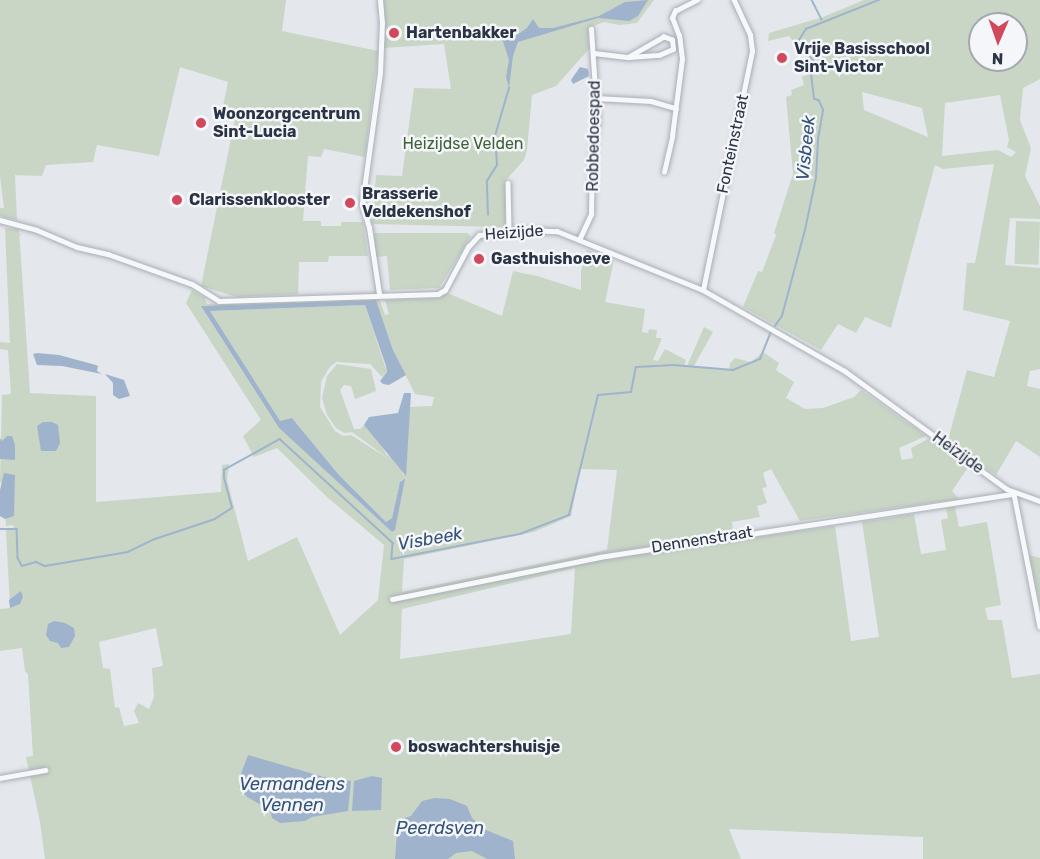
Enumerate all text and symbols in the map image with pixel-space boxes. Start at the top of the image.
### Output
north arrow [968,12,1028,72]
place label: Hartenbakker [406,23,517,43]
marker: Hartenbakker [387,26,401,40]
place label: Vrije Basisschool Sint-Victor [794,39,930,77]
text: N [991,49,1004,68]
marker: Vrije Basisschool Sint-Victor [775,51,789,65]
street label: Robbedoespad [583,80,605,192]
street label: Fonteinstraat [713,93,753,195]
place label: Woonzorgcentrum Sint-Lucia [213,104,361,142]
water label: Visbeek [792,114,820,182]
marker: Woonzorgcentrum Sint-Lucia [194,116,208,130]
park label: Heizijdse Velden [402,134,524,154]
place label: Brasserie Veldekenshof [362,184,471,222]
place label: Clarissenklooster [189,190,330,210]
marker: Clarissenklooster [170,193,184,207]
marker: Brasserie Veldekenshof [343,196,357,210]
street label: Heizijde [484,221,544,245]
place label: Gasthuishoeve [491,249,610,269]
marker: Gasthuishoeve [472,252,486,266]
street label: Heizijde [929,428,987,478]
water label: Visbeek [396,523,464,555]
street label: Dennenstraat [650,523,754,557]
place label: boswachtershuisje [408,737,560,757]
marker: boswachtershuisje [389,740,403,754]
water label: Vermandens Vennen [239,774,345,816]
water label: Peerdsven [396,817,484,839]

